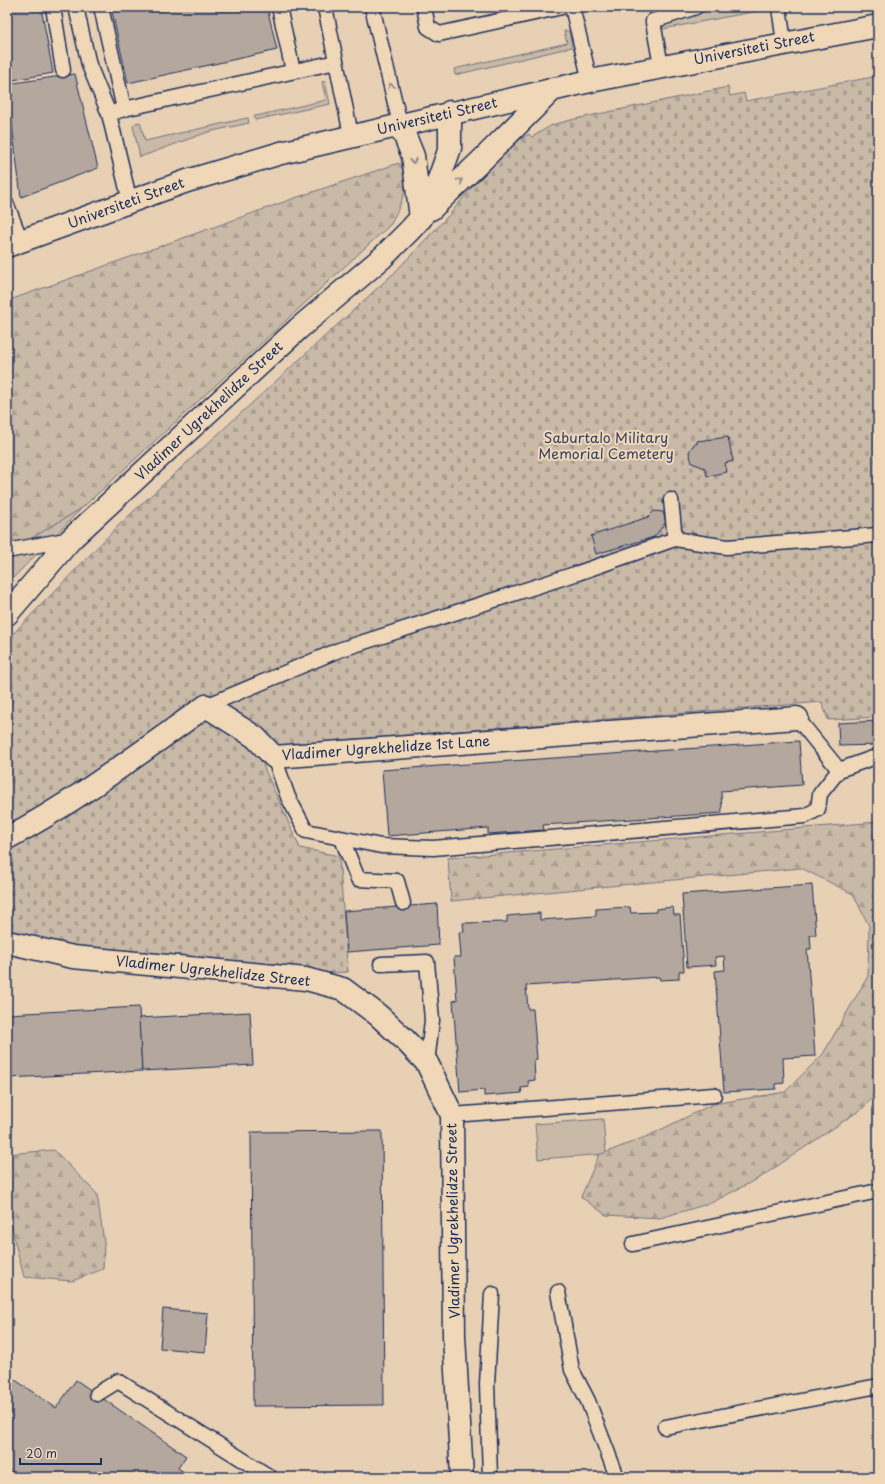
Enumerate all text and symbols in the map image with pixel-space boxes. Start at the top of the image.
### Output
street label: Universiteti Street [692,25,817,70]
one-way arrow [388,83,396,90]
street label: Universiteti Street [375,91,499,140]
one-way arrow [409,158,417,164]
street label: Universiteti Street [64,172,187,233]
one-way arrow [455,179,462,186]
street label: Vladimer Ugrekhelidze Street [130,336,288,485]
park label: Saburtalo Military Memorial Cemetery [538,427,674,464]
street label: Vladimer Ugrekhelidze 1st Lane [281,730,491,765]
street label: Vladimer Ugrekhelidze Street [115,950,312,991]
street label: Vladimer Ugrekhelidze Street [440,1123,465,1319]
scale bar [20,1440,101,1466]
text: 20 m [26,1444,57,1462]

